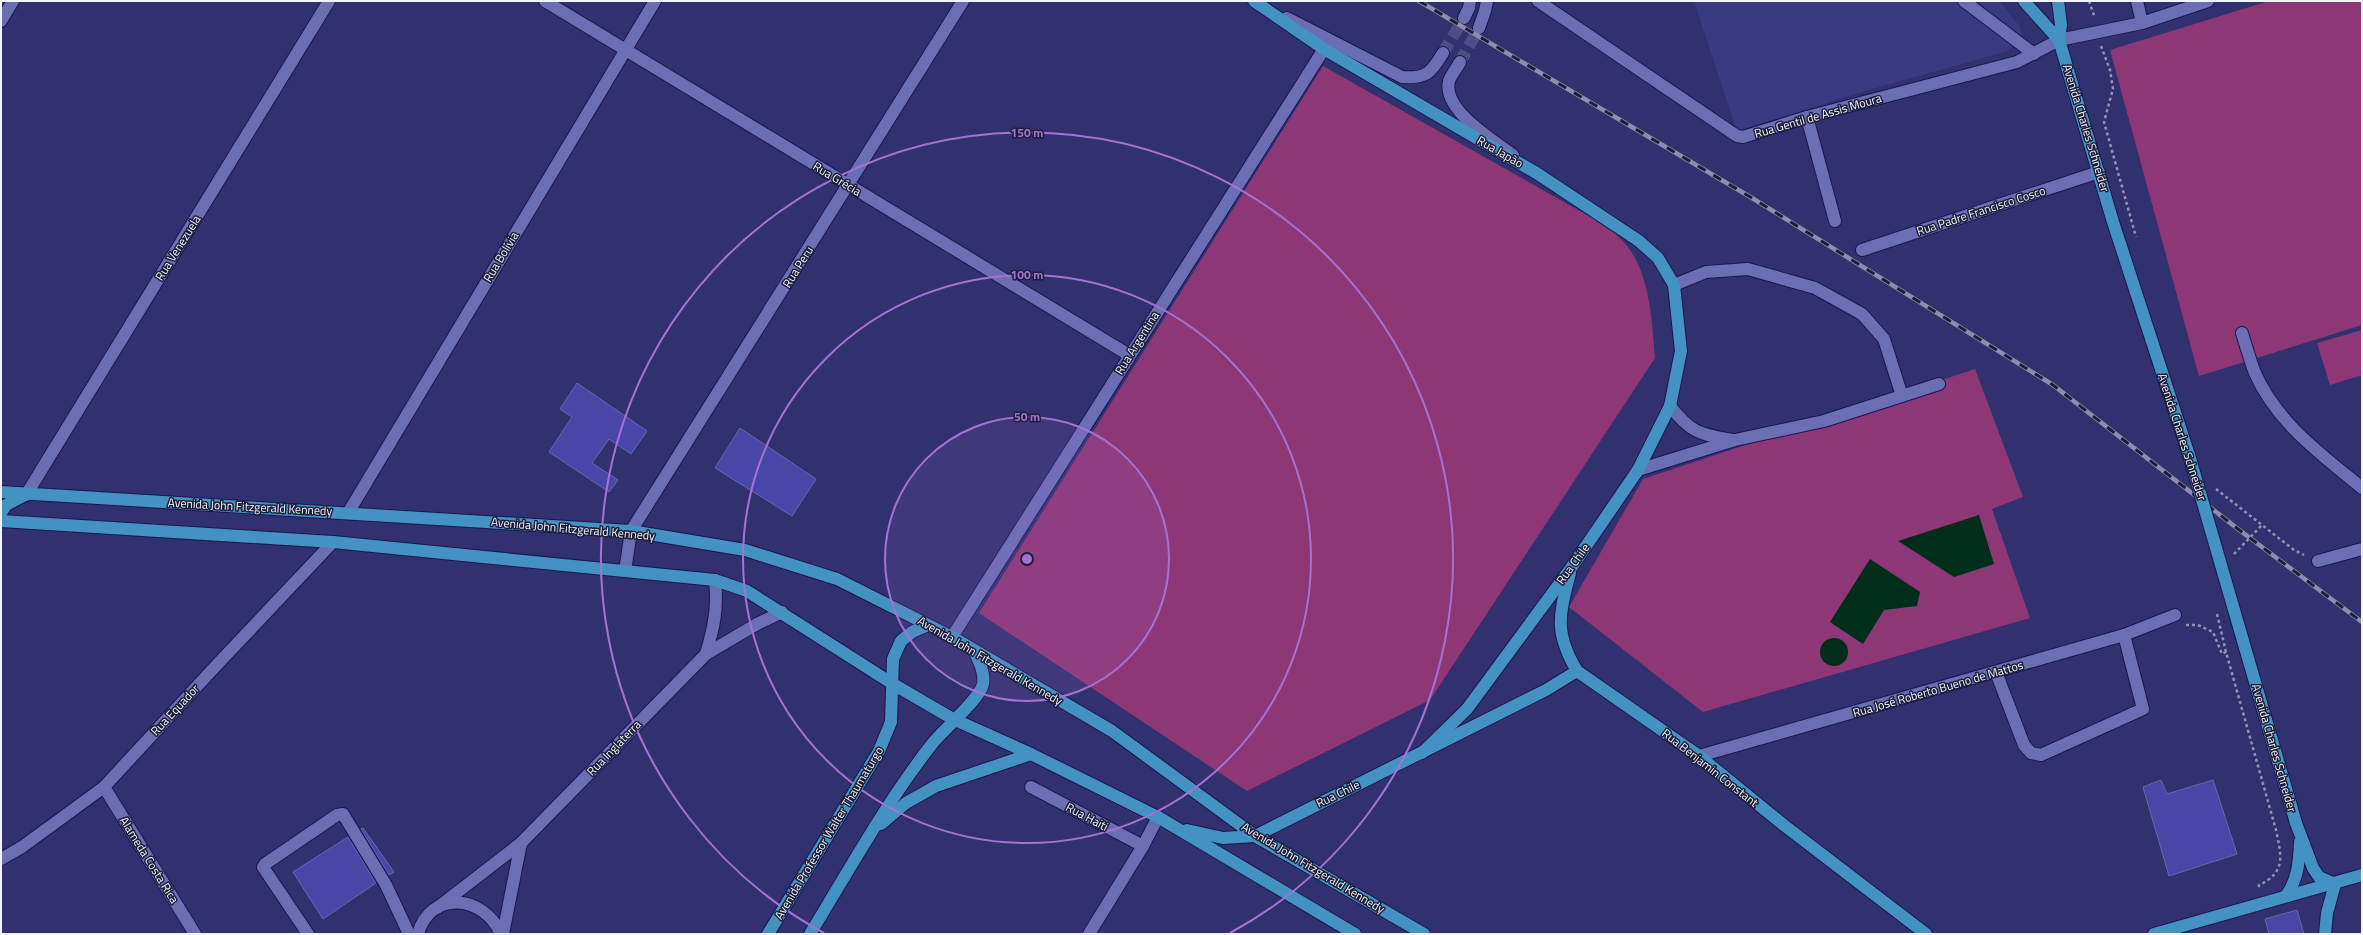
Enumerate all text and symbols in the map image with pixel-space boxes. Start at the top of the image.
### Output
street label: Avenida Charles Schneider [2058,62,2115,194]
street label: Rua Gentil de Assis Moura [1752,88,1884,143]
text: 150 m [1011,123,1043,142]
street label: Rua Japão [1474,131,1527,172]
street label: Rua Grécia [809,157,865,201]
street label: Rua Padre Francisco Cosco [1914,181,2048,240]
street label: Rua Venezuela [150,211,205,284]
street label: Rua Bolívia [478,228,523,286]
street label: Rua Peru [777,242,818,291]
text: 100 m [1011,265,1043,284]
street label: Rua Argentina [1110,307,1164,378]
street label: Avenida Charles Schneider [2153,371,2212,503]
text: 50 m [1014,407,1040,426]
street label: Avenida John Fitzgerald Kennedy [167,493,333,520]
street label: Avenida John Fitzgerald Kennedy [490,512,656,545]
street label: Rua Chile [1551,539,1594,588]
centre of rings [1020,552,1034,566]
street label: Avenida John Fitzgerald Kennedy [914,611,1066,710]
street label: Rua José Roberto Bueno de Mattos [1850,655,2026,722]
street label: Rua Equador [146,680,204,740]
street label: Avenida Charles Schneider [2247,681,2302,814]
street label: Rua Inglaterra [582,715,645,780]
street label: Rua Benjamin Constant [1658,724,1763,812]
street label: Avenida Professor Walter Thaumaturgo [769,743,888,923]
street label: Rua Chile [1313,775,1363,812]
street label: Rua Haiti [1062,797,1112,836]
street label: Alameda Costa Rica [115,813,184,907]
street label: Avenida John Fitzgerald Kennedy [1238,817,1389,918]

